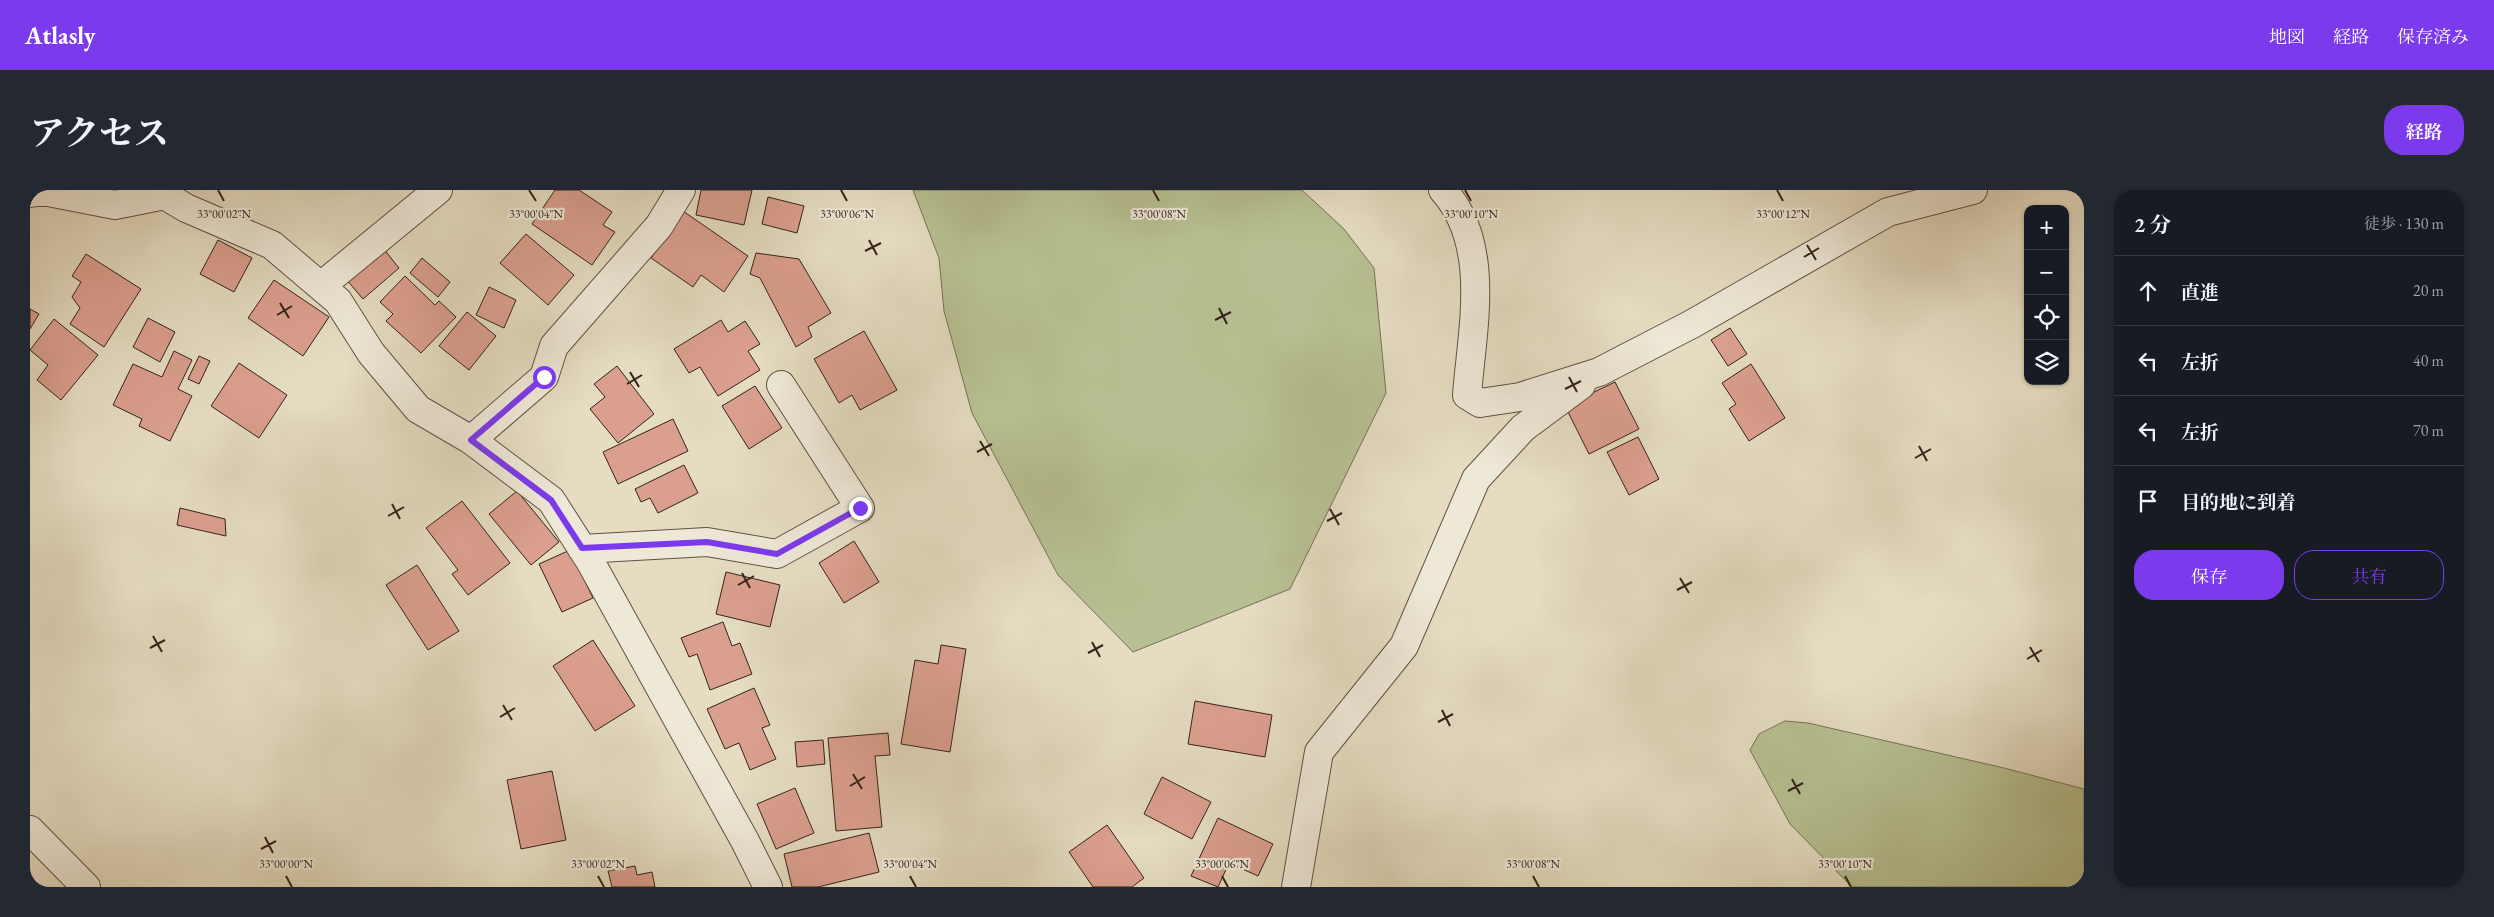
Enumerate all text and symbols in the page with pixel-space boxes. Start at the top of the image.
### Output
text: Atlasly [25,20,95,51]
text: 地図 [2269,25,2305,48]
text: 経路 [2333,25,2369,48]
text: 保存済み [2397,25,2469,48]
button: 経路 [2384,105,2464,155]
text: アクセス [30,110,169,155]
map controls [2024,205,2069,385]
button: + [2024,205,2069,250]
text: 33°00'02"N [197,206,251,222]
text: 33°00'04"N [509,206,563,222]
text: 33°00'06"N [820,206,874,222]
text: 33°00'08"N [1132,206,1186,222]
text: 33°00'10"N [1444,206,1498,222]
text: 33°00'12"N [1756,206,1810,222]
text: 2 分 [2134,211,2171,238]
text: 徒歩 · 130 m [2364,213,2444,234]
button: − [2024,250,2069,295]
icon: ahead [2134,277,2162,305]
text: 直進 [2181,280,2219,305]
text: 20 m [2413,280,2444,301]
button: locate [2024,295,2069,340]
button: layers [2024,340,2069,385]
icon: left [2134,347,2162,375]
text: 左折 [2181,350,2219,375]
text: 40 m [2413,350,2444,371]
route start [533,366,556,389]
icon: left [2134,417,2162,445]
text: 左折 [2181,420,2219,445]
text: 70 m [2413,420,2444,441]
icon: arrive [2134,487,2162,515]
text: 目的地に到着 [2181,490,2295,515]
route end [849,497,872,520]
button: 保存 [2134,550,2284,600]
button: 共有 [2294,550,2444,600]
text: 33°00'00"N [259,856,313,872]
text: 33°00'02"N [571,856,625,872]
text: 33°00'04"N [883,856,937,872]
text: 33°00'06"N [1195,856,1249,872]
text: 33°00'08"N [1506,856,1560,872]
text: 33°00'10"N [1818,856,1872,872]

